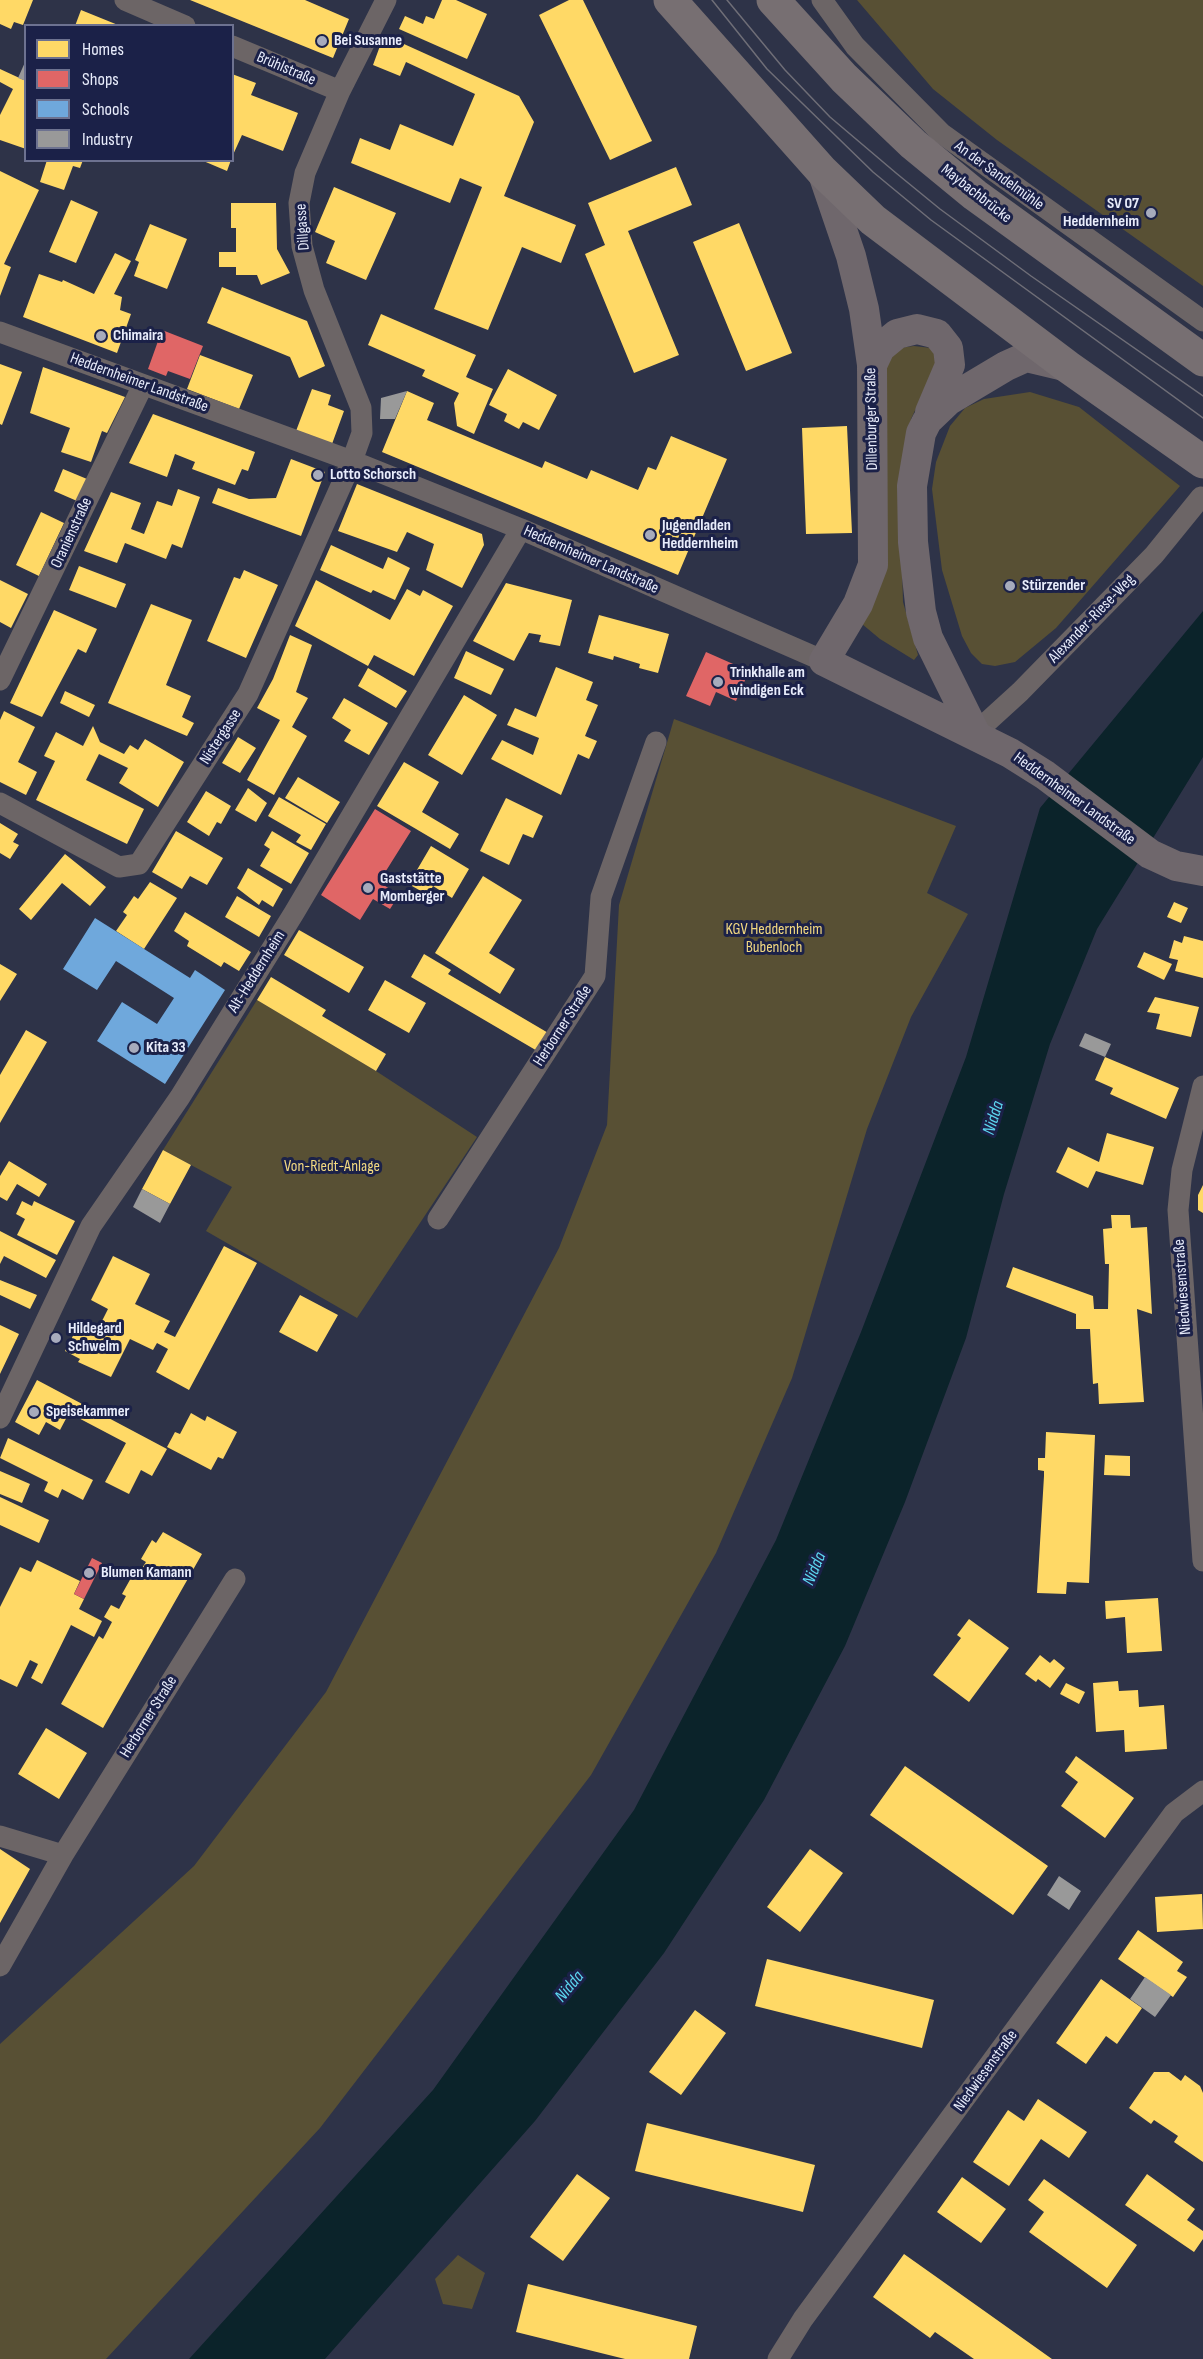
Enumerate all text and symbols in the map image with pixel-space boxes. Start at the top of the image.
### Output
legend [24,24,234,162]
place label: Bei Susanne [334,31,402,51]
marker: Bei Susanne [315,34,329,48]
text: Homes [82,39,124,60]
street label: Brühlstraße [253,48,319,90]
text: Shops [82,69,119,90]
text: Schools [82,99,129,120]
text: Industry [82,129,133,150]
street label: An der Sandelmühle [951,137,1047,215]
street label: Maybachbrücke [937,160,1015,228]
place label: SV 07 Heddernheim [1063,194,1139,232]
street label: Dillgasse [292,203,314,251]
marker: SV 07 Heddernheim [1144,206,1158,220]
place label: Chimaira [113,326,163,346]
marker: Chimaira [94,329,108,343]
street label: Heddernheimer Landstraße [67,349,211,417]
street label: Dillenburger Straße [862,367,882,471]
place label: Lotto Schorsch [330,465,416,485]
marker: Lotto Schorsch [311,468,325,482]
street label: Oranienstraße [47,495,97,571]
place label: Jugendladen Heddernheim [662,516,738,554]
street label: Heddernheimer Landstraße [521,522,661,598]
marker: Jugendladen Heddernheim [643,528,657,542]
street label: Alexander-Riese-Weg [1045,571,1139,667]
place label: Stürzender [1022,576,1085,596]
marker: Stürzender [1003,579,1017,593]
place label: Trinkhalle am windigen Eck [730,663,805,701]
marker: Trinkhalle am windigen Eck [711,675,725,689]
street label: Nistergasse [196,706,246,768]
street label: Heddernheimer Landstraße [1009,748,1139,850]
place label: Gaststätte Momberger [380,869,444,907]
marker: Gaststätte Momberger [361,881,375,895]
park label: KGV Heddernheim Bubenloch [726,920,822,958]
street label: Alt-Heddernheim [224,927,290,1017]
street label: Herborner Straße [530,982,596,1070]
place label: Kita 33 [146,1038,186,1058]
marker: Kita 33 [127,1041,141,1055]
water label: Nidda [979,1098,1009,1138]
park label: Von-Riedt-Anlage [284,1157,380,1177]
street label: Niedwiesenstraße [1170,1238,1196,1336]
place label: Hildegard Schwelm [68,1319,122,1357]
marker: Hildegard Schwelm [49,1331,63,1345]
place label: Speisekammer [46,1402,129,1422]
marker: Speisekammer [27,1405,41,1419]
water label: Nidda [798,1549,832,1589]
place label: Blumen Kamann [101,1563,192,1583]
marker: Blumen Kamann [82,1566,96,1580]
street label: Herborner Straße [116,1673,182,1761]
water label: Nidda [551,1967,589,2007]
street label: Niedwiesenstraße [950,2027,1022,2115]

